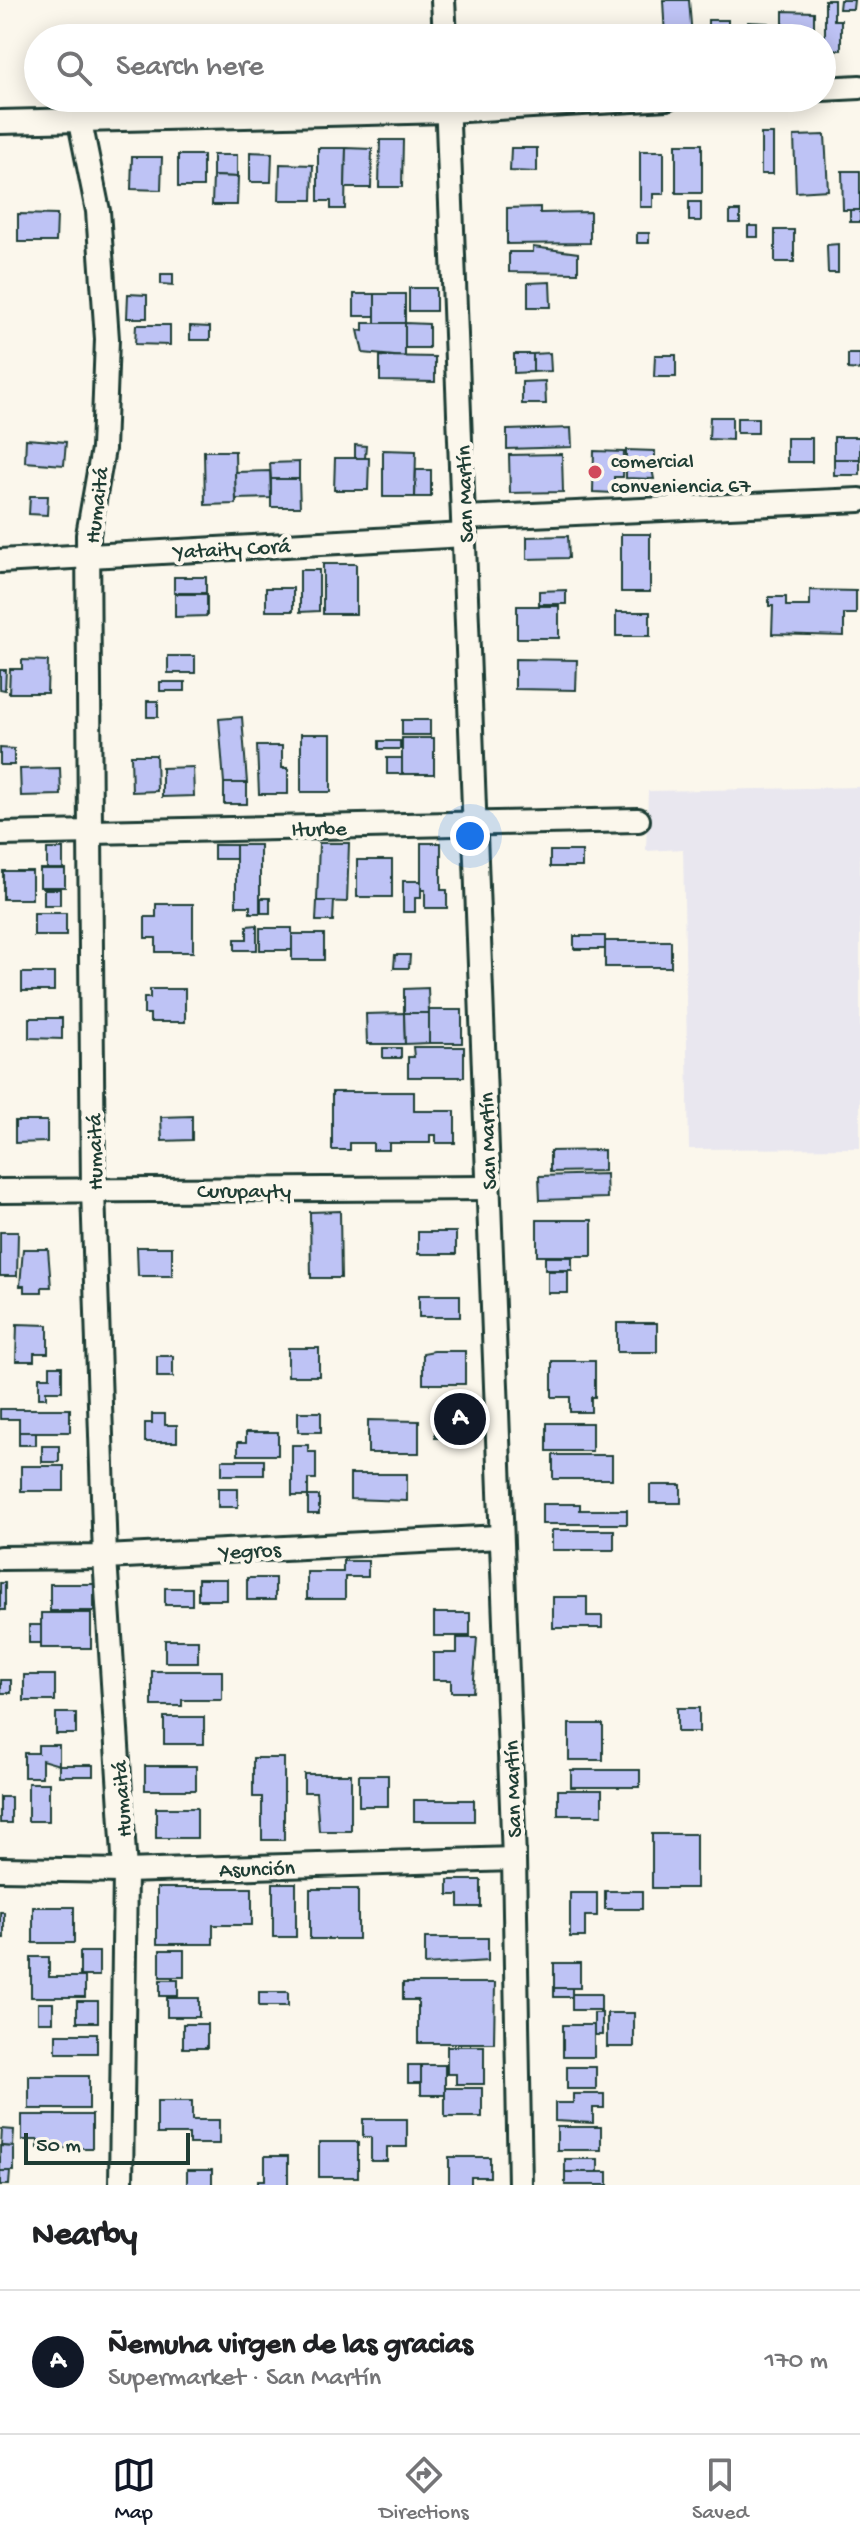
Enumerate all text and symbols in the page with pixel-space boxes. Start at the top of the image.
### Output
search box [24,24,836,112]
icon: search [52,46,96,90]
text: Search here [116,51,264,86]
street label: San Martín [452,444,482,543]
place label: comercial conveniencia 67 [611,450,751,501]
marker: comercial conveniencia 67 [586,463,604,481]
street label: Humaitá [81,465,117,545]
street label: Yataity Corá [171,535,292,567]
your location [450,816,490,856]
street label: Iturbe [291,818,348,844]
street label: San Martín [475,1091,505,1190]
street label: Humaitá [83,1113,111,1190]
street label: Curupayty [197,1180,291,1206]
pin: A [434,1389,486,1449]
street label: Yegros [217,1538,282,1568]
street label: San Martín [500,1739,530,1838]
street label: Humaitá [108,1759,140,1838]
street label: Asunción [219,1857,296,1885]
scale bar [24,2129,190,2165]
text: 50 m [36,2134,81,2160]
text: Nearby [32,2217,137,2257]
text: Ñemuha virgen de las gracias [108,2329,473,2364]
text: A [50,2347,66,2378]
text: 170 m [765,2347,828,2378]
text: Supermarket · San Martín [108,2364,381,2395]
tab: Map [112,2453,156,2527]
tab: Directions [379,2453,469,2527]
tab: Saved [692,2453,748,2527]

